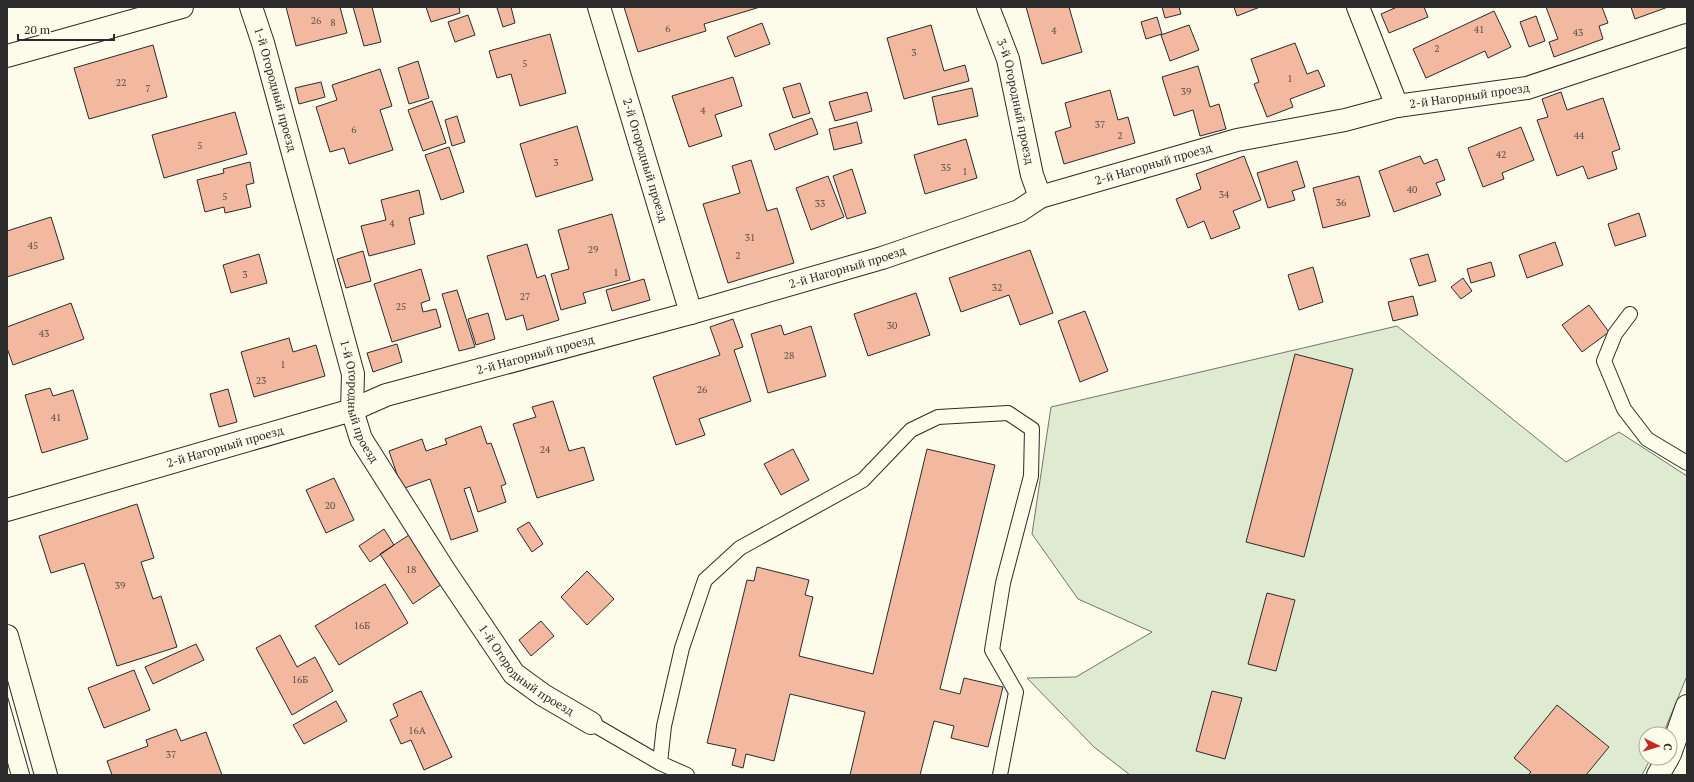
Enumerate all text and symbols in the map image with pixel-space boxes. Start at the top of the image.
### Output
house number: 26 [311,14,322,27]
scale bar [18,16,114,42]
house number: 8 [330,16,336,29]
text: 20 m [24,22,51,37]
house number: 6 [665,22,671,35]
house number: 41 [1474,23,1484,36]
house number: 4 [1051,24,1057,37]
street label: 1-й Огородный проезд [251,25,300,153]
house number: 43 [1573,26,1583,39]
street label: 3-й Огородный проезд [994,37,1038,166]
house number: 2 [1434,42,1440,55]
house number: 3 [911,46,917,59]
house number: 5 [522,57,528,70]
house number: 1 [1287,72,1293,85]
house number: 22 [116,76,126,89]
street label: 2-й Нагорный проезд [1408,80,1531,111]
house number: 7 [145,82,151,95]
house number: 39 [1181,85,1191,98]
street label: 2-й Огородный проезд [620,96,671,224]
house number: 4 [700,104,706,117]
house number: 37 [1095,118,1105,131]
house number: 6 [351,123,357,136]
house number: 2 [1117,129,1123,142]
house number: 44 [1574,129,1585,142]
house number: 5 [197,139,203,152]
street label: 2-й Нагорный проезд [1093,140,1214,188]
house number: 42 [1496,148,1506,161]
house number: 3 [553,156,559,169]
house number: 35 [941,161,951,174]
house number: 1 [962,165,968,178]
house number: 40 [1407,183,1417,196]
house number: 34 [1219,188,1230,201]
house number: 5 [222,190,228,203]
house number: 36 [1336,196,1347,209]
house number: 33 [815,197,825,210]
house number: 4 [389,217,395,230]
house number: 31 [745,231,755,244]
house number: 45 [28,239,38,252]
street label: 2-й Нагорный проезд [787,242,908,291]
house number: 29 [588,243,598,256]
house number: 2 [735,249,741,262]
house number: 1 [613,266,619,279]
house number: 3 [242,268,248,281]
house number: 32 [992,281,1002,294]
house number: 27 [520,290,530,303]
house number: 25 [396,300,406,313]
house number: 30 [887,319,897,332]
house number: 43 [39,327,49,340]
street label: 2-й Нагорный проезд [475,331,596,377]
street label: 1-й Огородный проезд [337,338,382,466]
house number: 28 [784,349,794,362]
house number: 1 [280,358,286,371]
house number: 23 [256,374,266,387]
house number: 26 [697,383,708,396]
house number: 41 [51,411,61,424]
street label: 2-й Нагорный проезд [165,422,285,470]
house number: 24 [540,443,551,456]
house number: 20 [325,499,335,512]
house number: 18 [406,563,416,576]
house number: 39 [115,579,125,592]
house number: 16Б [354,619,370,632]
street label: 1-й Огородный проезд [476,621,577,719]
house number: 16Б [292,673,308,686]
house number: 16А [408,724,426,737]
north arrow [1638,726,1678,766]
text: С [1661,743,1675,751]
house number: 37 [166,748,176,761]

